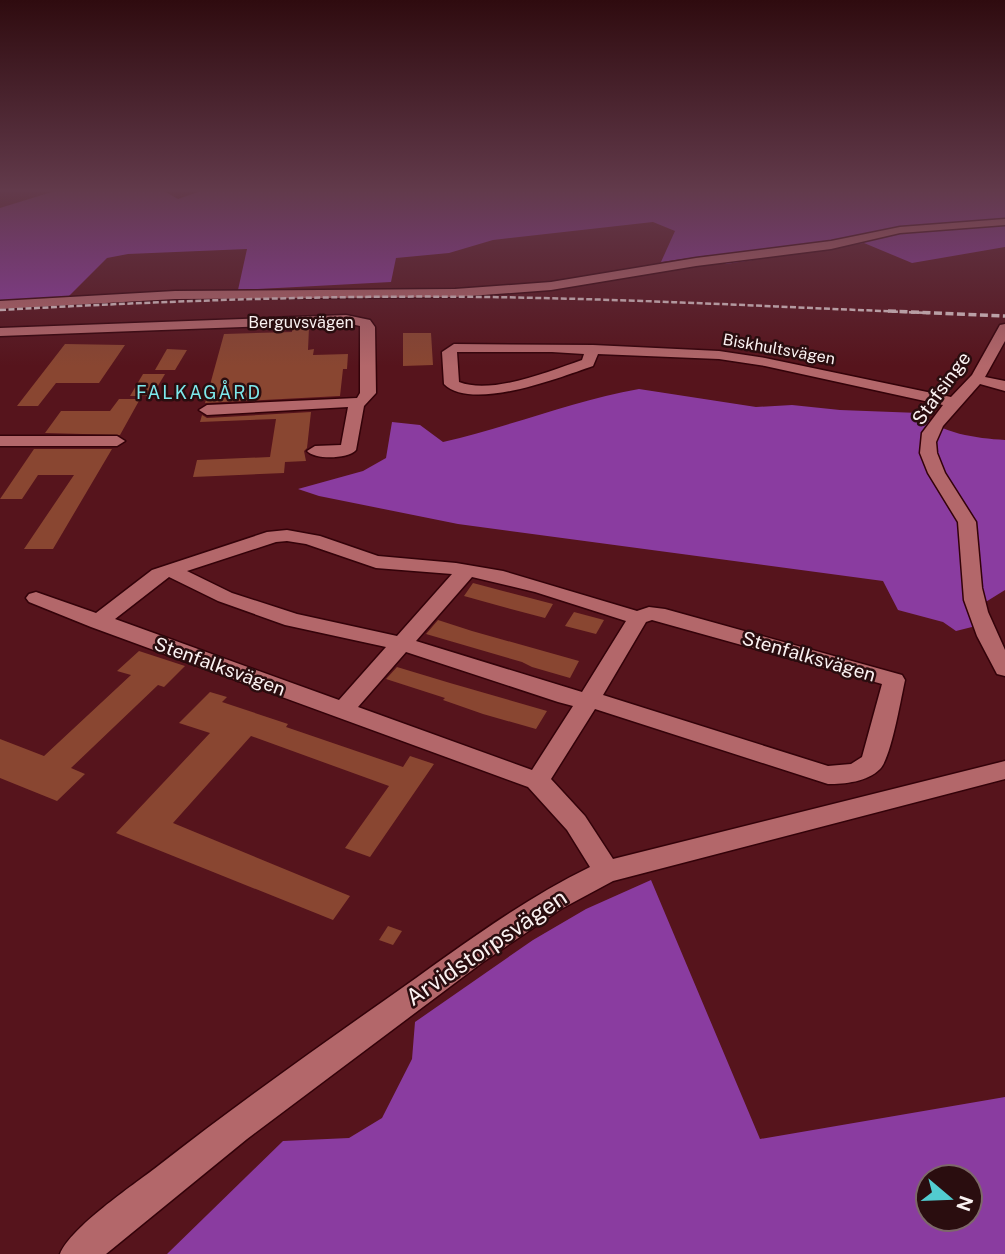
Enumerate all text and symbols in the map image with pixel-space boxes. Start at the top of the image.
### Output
street label: Berguvsvägen [248,313,354,332]
street label: Biskhultsvägen [721,330,837,368]
street label: Stafsinge [907,347,975,429]
district label: FALKAGÅRD [136,380,262,403]
street label: Stenfalksvägen [740,626,878,686]
street label: Stenfalksvägen [151,632,289,700]
street label: Arvidstorpsvägen [400,883,572,1011]
north arrow [914,1163,984,1233]
text: N [952,1193,978,1214]

